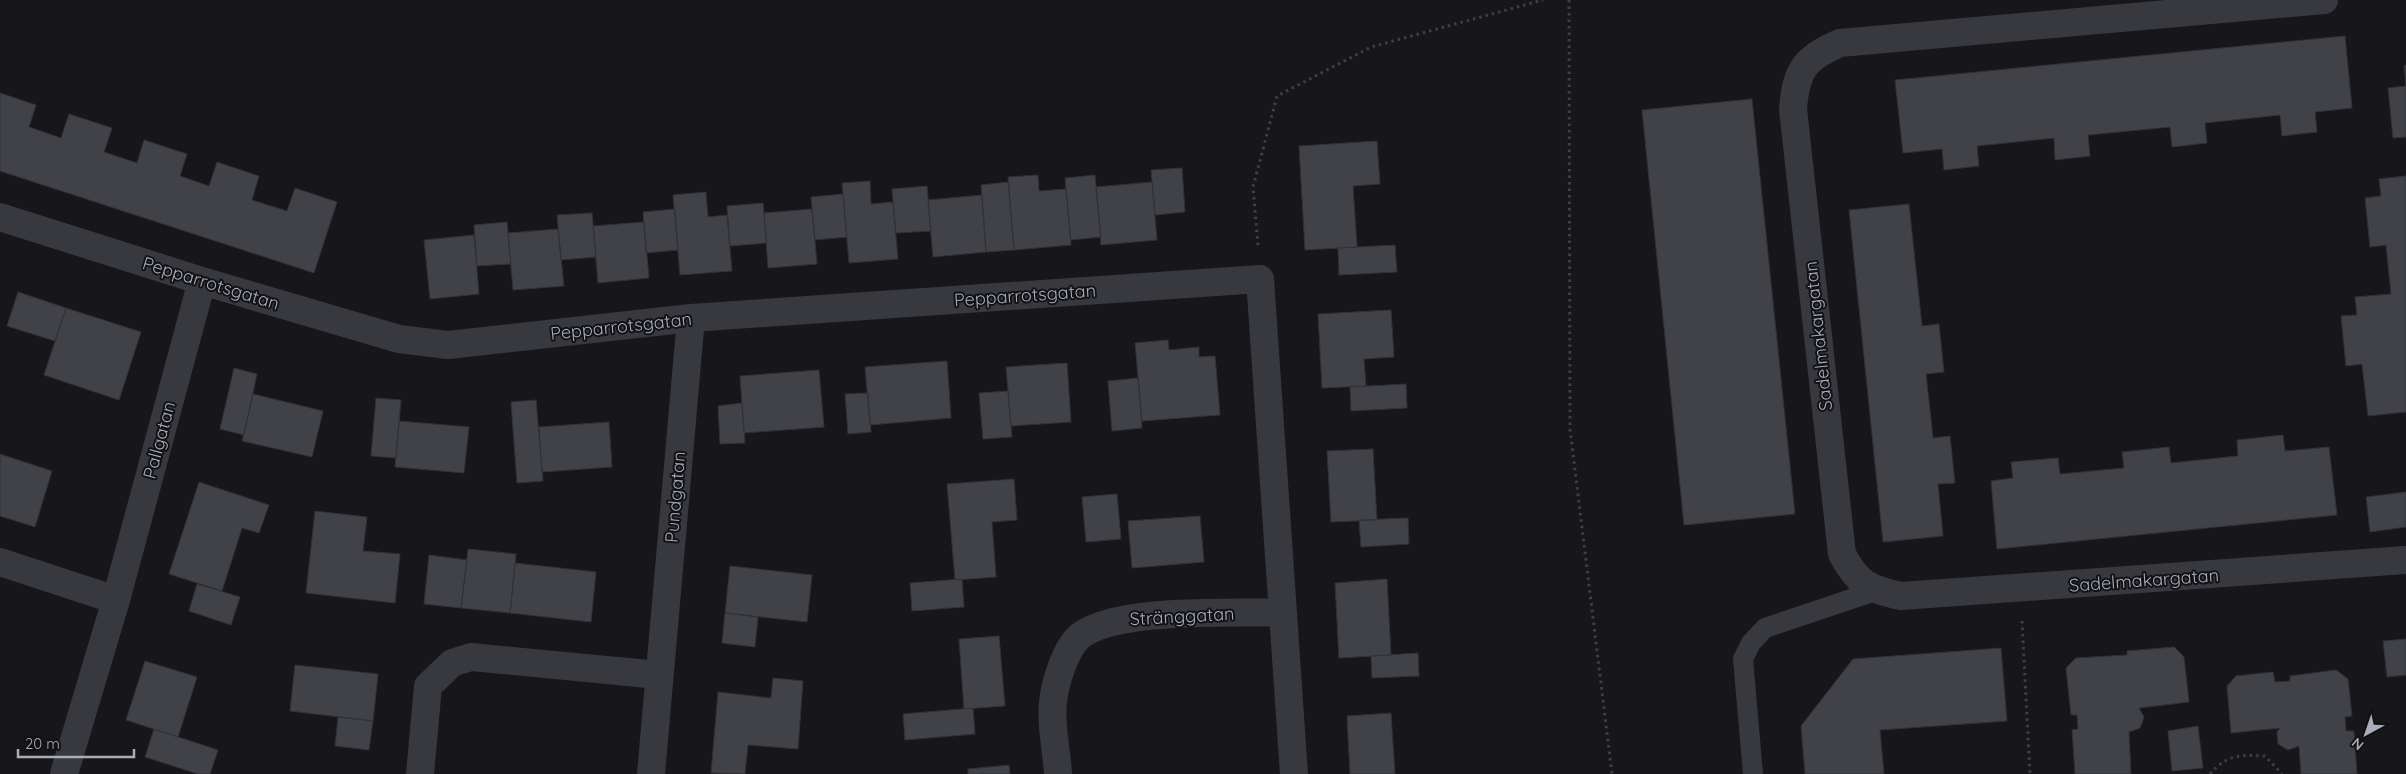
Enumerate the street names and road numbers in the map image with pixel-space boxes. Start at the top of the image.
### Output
street label: Pepparrotsgatan [140,251,282,315]
street label: Sadelmakargatan [1799,260,1837,412]
street label: Pepparrotsgatan [953,279,1097,311]
street label: Pepparrotsgatan [549,307,693,345]
street label: Pallgatan [138,399,180,481]
street label: Pundgatan [660,450,690,544]
street label: Sadelmakargatan [2068,563,2220,597]
street label: Stränggatan [1129,602,1235,630]

